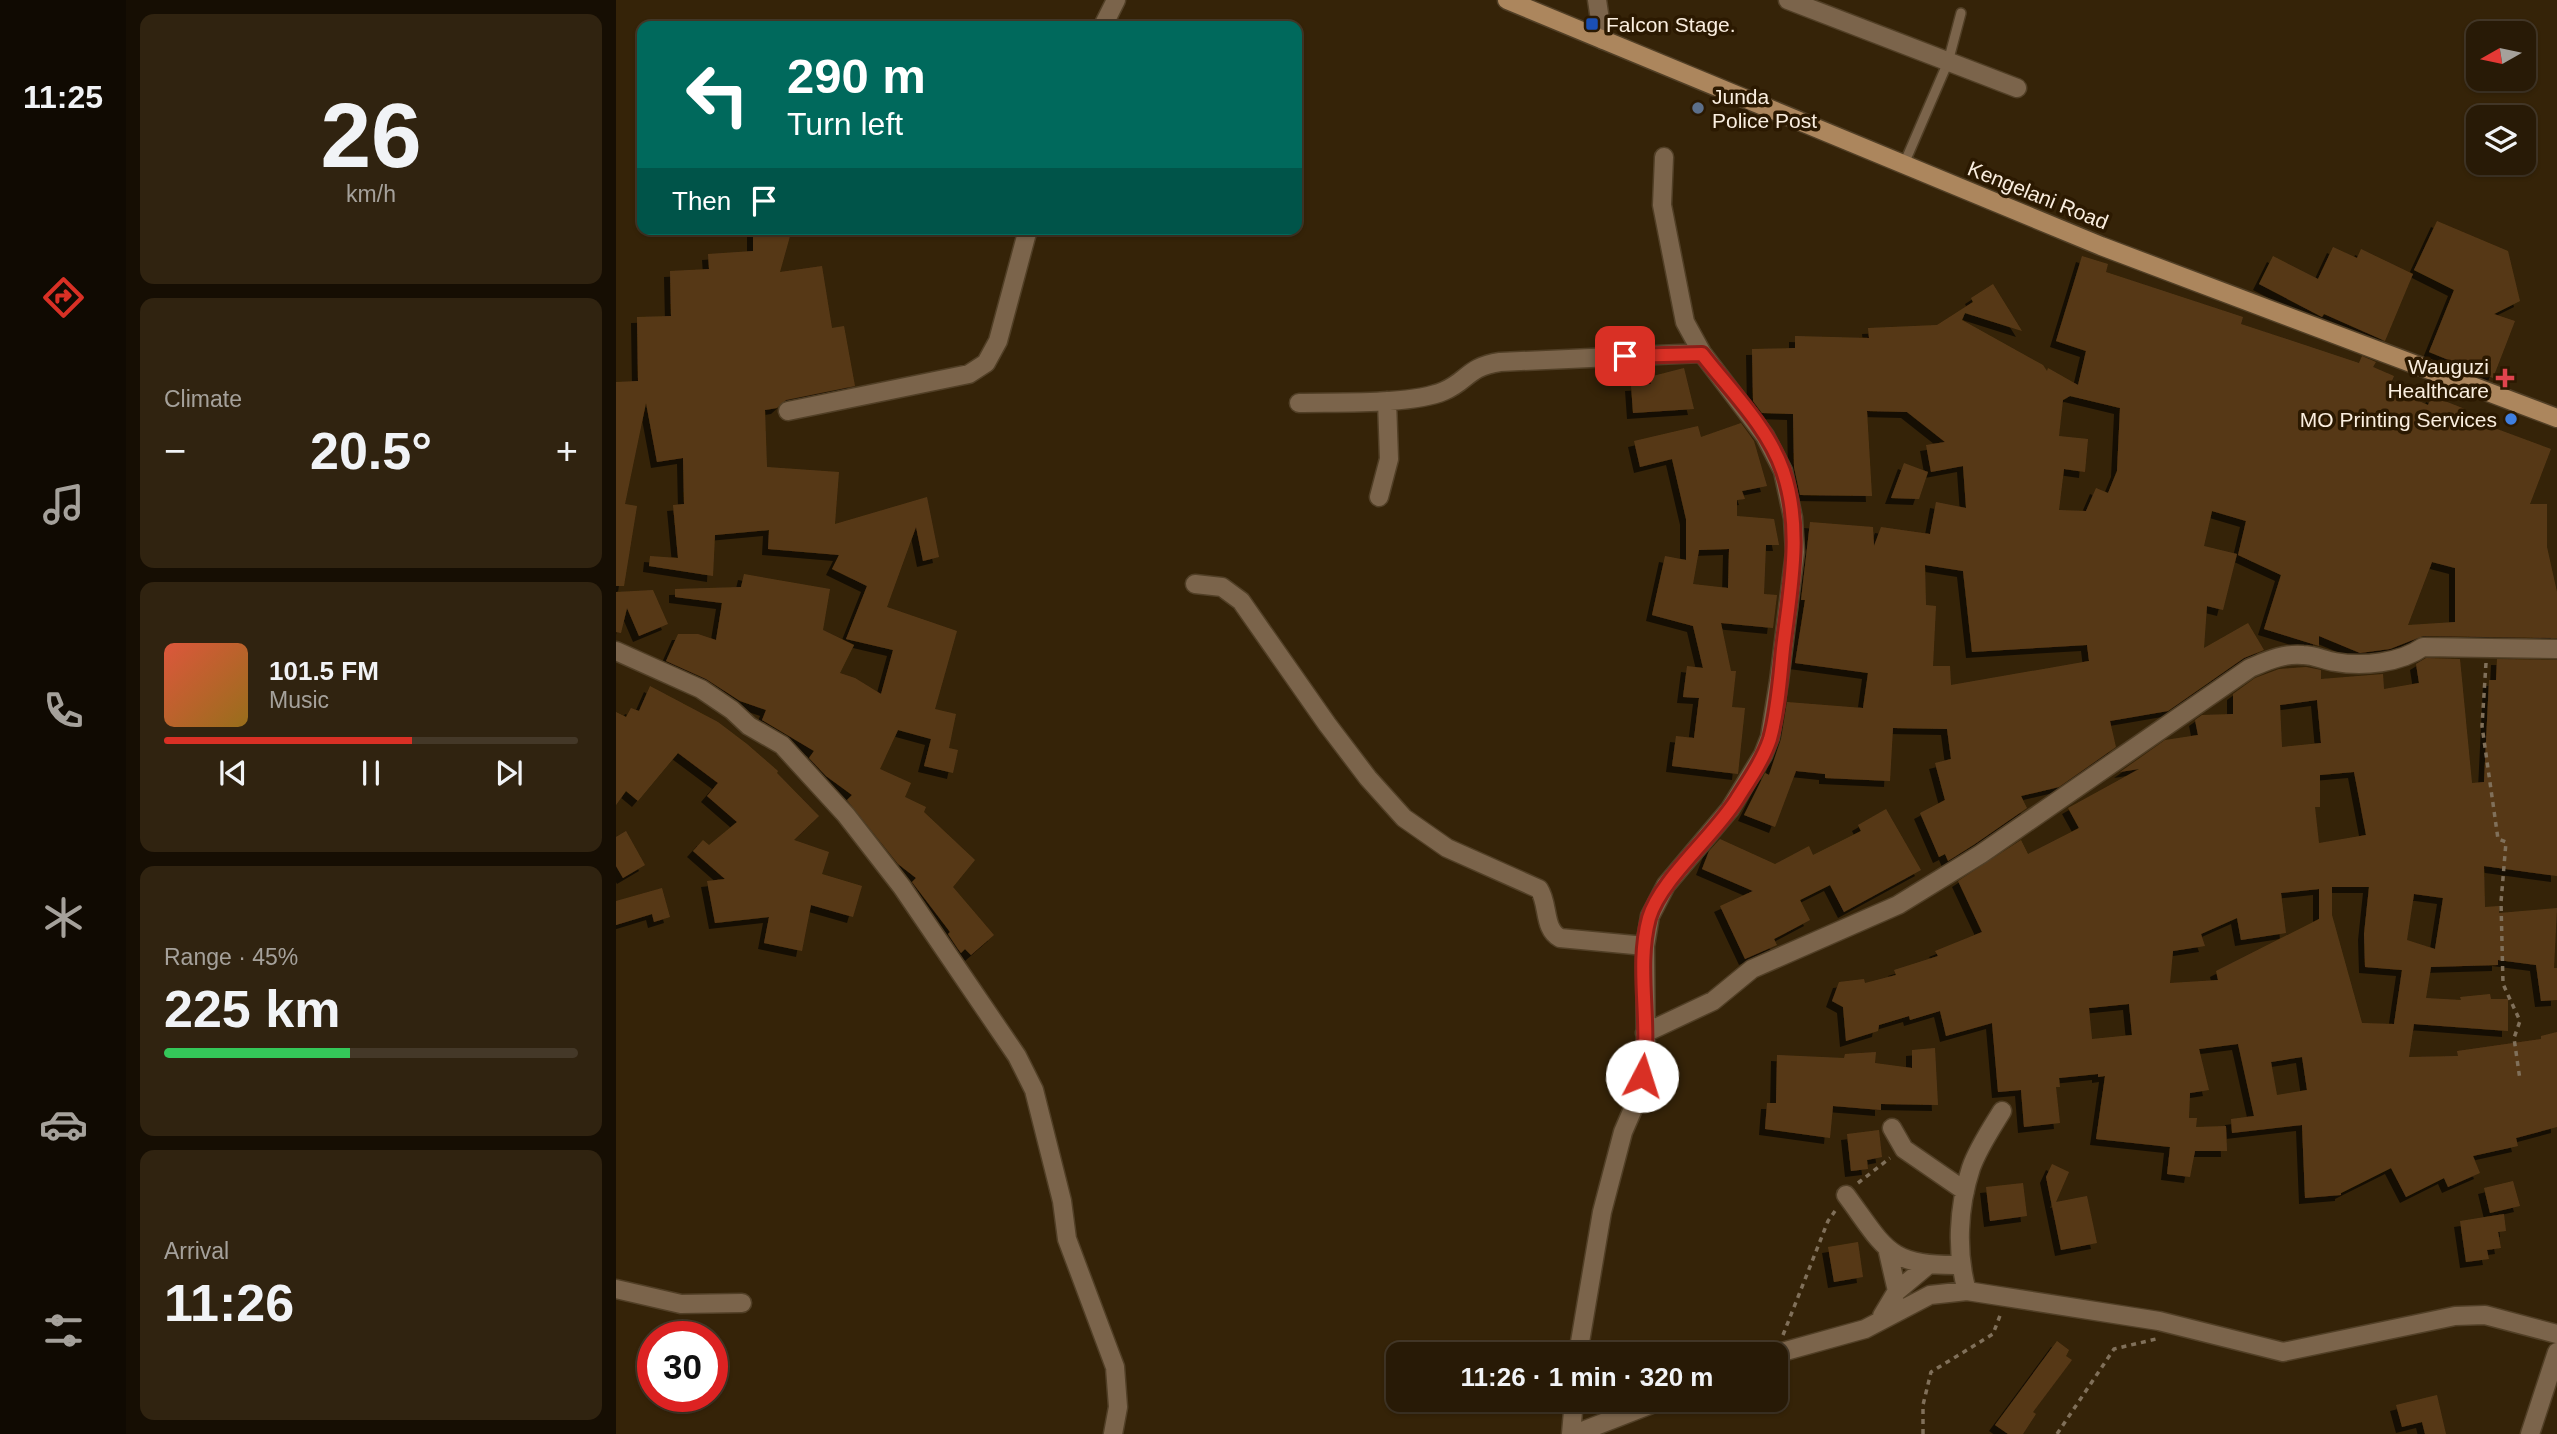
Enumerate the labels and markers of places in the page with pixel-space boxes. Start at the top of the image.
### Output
place label: Falcon Stage. [1606,13,1736,36]
marker: Falcon Stage. [1584,16,1600,32]
place label: Junda Police Post [1712,85,1817,132]
marker: Junda Police Post [1690,100,1706,116]
pin [1595,326,1655,386]
place label: Wauguzi Healthcare [2387,355,2489,402]
marker: Wauguzi Healthcare [2495,368,2515,388]
place label: MO Printing Services [2300,408,2497,431]
marker: MO Printing Services [2503,411,2519,427]

